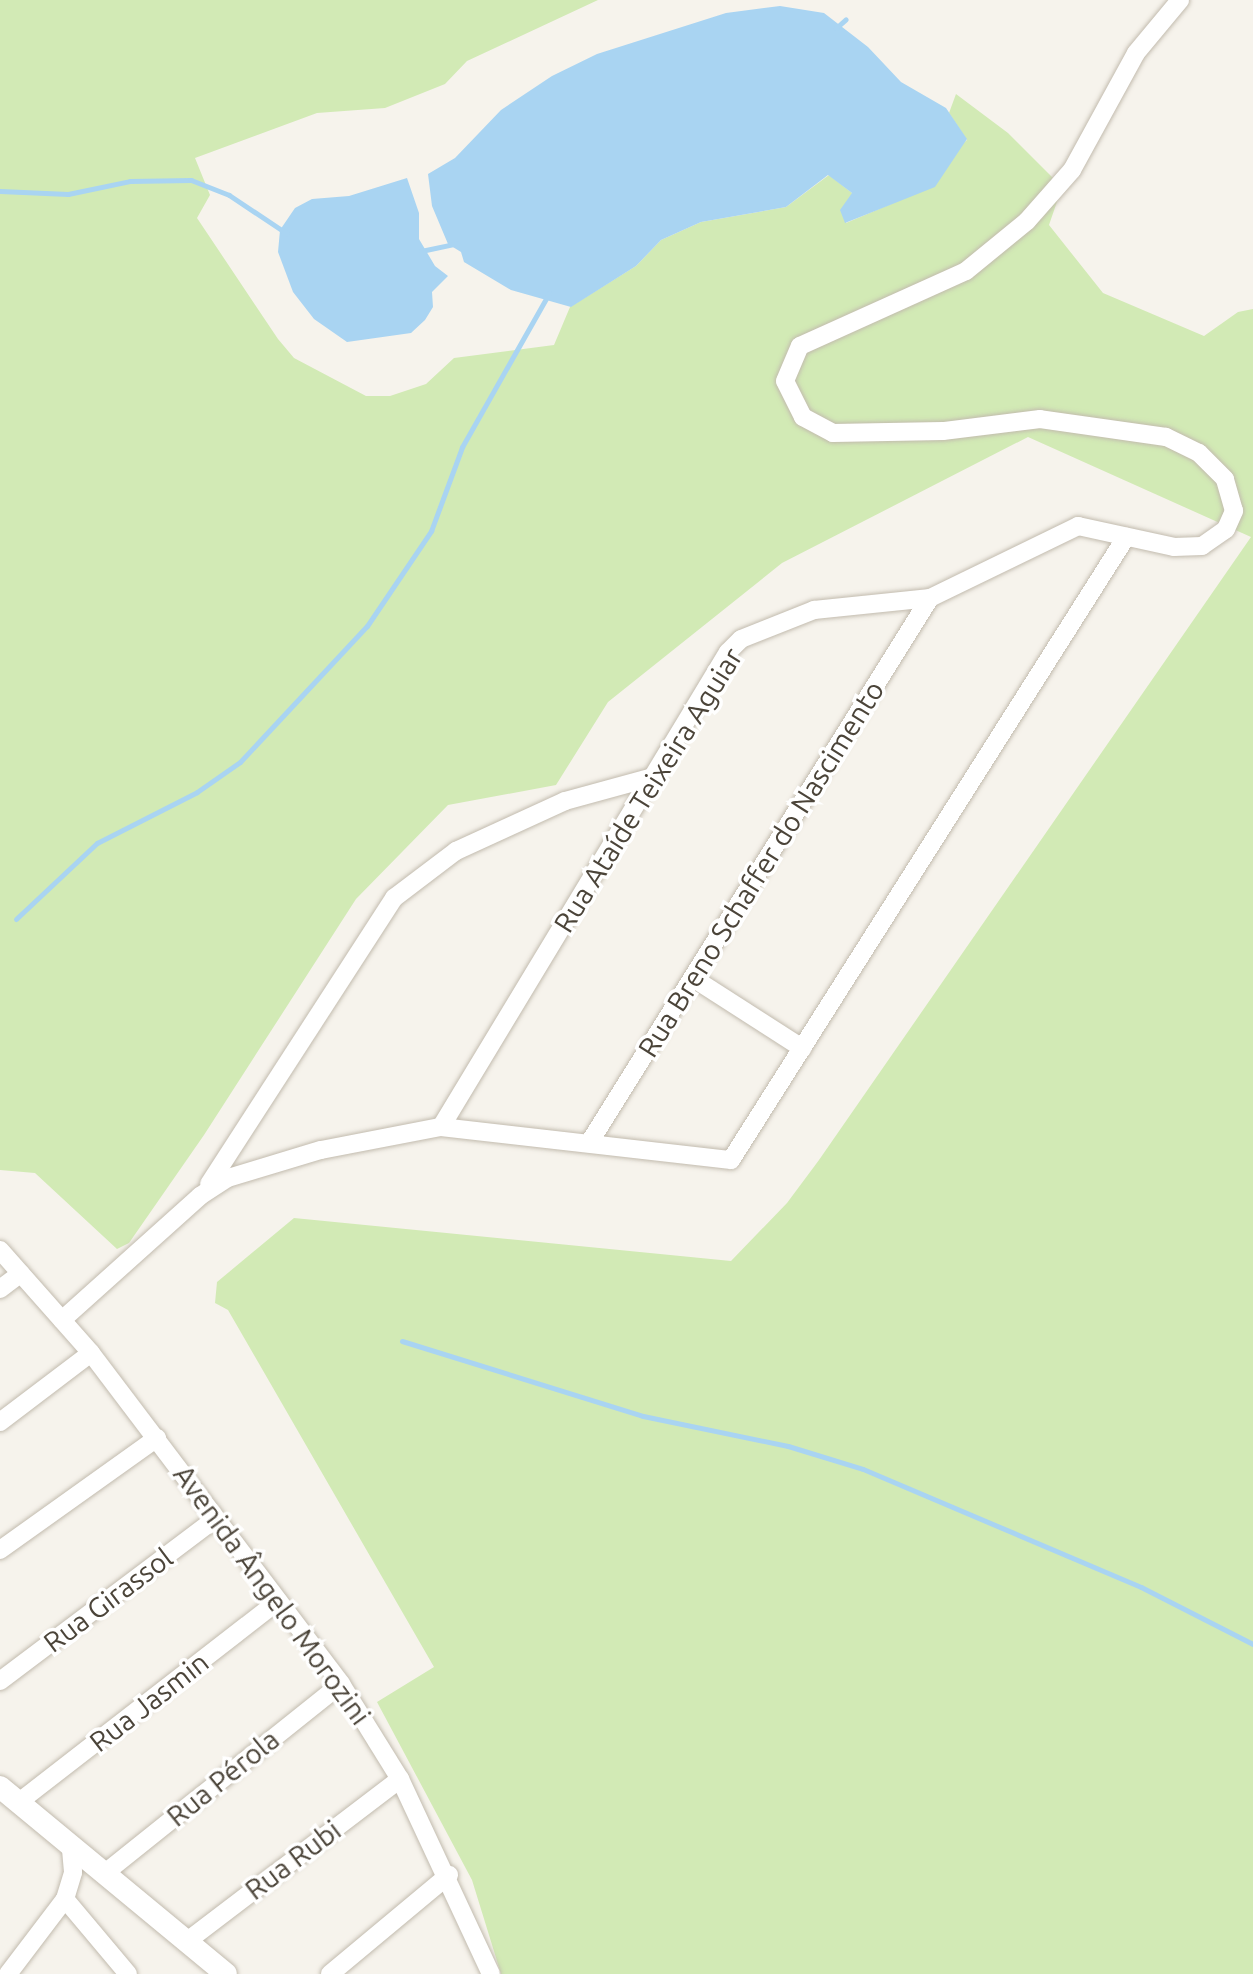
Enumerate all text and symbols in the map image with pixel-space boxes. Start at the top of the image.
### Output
street label: Rua Ataíde Teixeira Aguiar [547,642,749,938]
street label: Rua Breno Schaffer do Nascimento [631,675,891,1063]
street label: Avenida Ângelo Morozini [167,1459,377,1731]
street label: Rua Girassol [37,1541,179,1659]
street label: Rua Jasmin [83,1645,215,1759]
street label: Rua Pérola [160,1723,286,1833]
street label: Rua Rubi [239,1813,347,1907]

